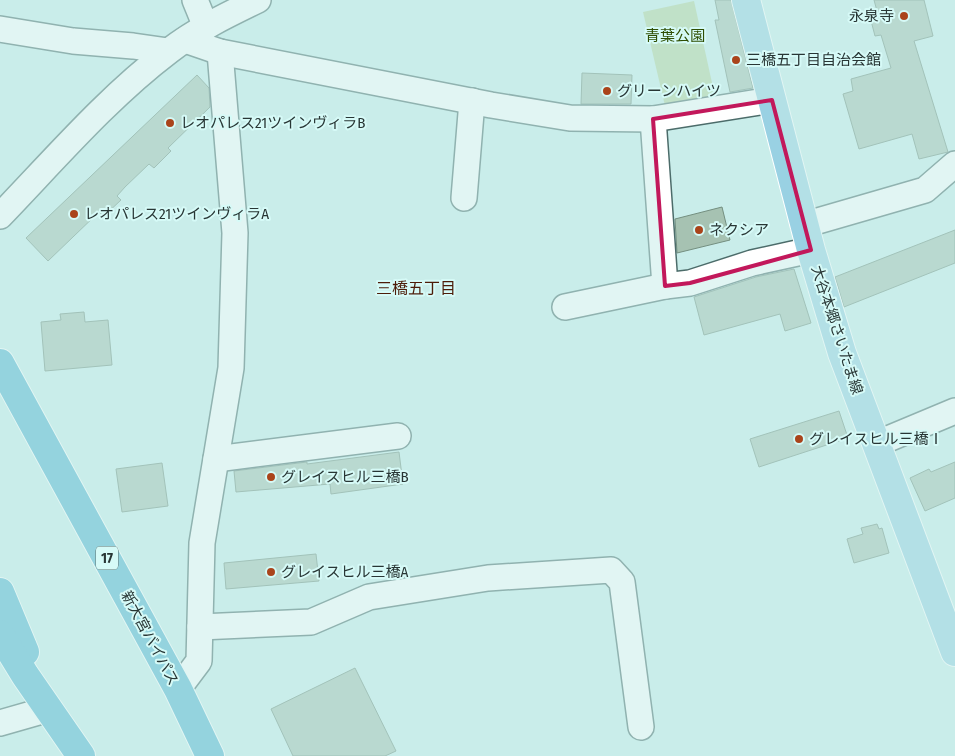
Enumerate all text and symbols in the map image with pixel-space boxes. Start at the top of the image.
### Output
place label: 永泉寺 [849,7,894,25]
marker: 永泉寺 [898,10,910,22]
park label: 青葉公園 [645,27,705,45]
place label: 三橋五丁目自治会館 [746,51,881,69]
marker: 三橋五丁目自治会館 [730,54,742,66]
place label: グリーンハイツ [617,82,721,100]
marker: グリーンハイツ [601,85,613,97]
place label: レオパレス21ツインヴィラB [180,114,365,132]
marker: レオパレス21ツインヴィラB [164,117,176,129]
place label: レオパレス21ツインヴィラA [84,205,269,223]
marker: レオパレス21ツインヴィラA [68,208,80,220]
place label: ネクシア [709,221,769,239]
marker: ネクシア [693,224,705,236]
street label: 大谷本郷さいたま線 [808,263,866,397]
district label: 三橋五丁目 [376,279,456,298]
place label: グレイスヒル三橋Ⅰ [809,430,944,448]
marker: グレイスヒル三橋Ⅰ [793,433,805,445]
place label: グレイスヒル三橋B [281,468,409,486]
marker: グレイスヒル三橋B [265,471,277,483]
road number: 17 [96,546,118,570]
place label: グレイスヒル三橋A [281,563,409,581]
marker: グレイスヒル三橋A [265,566,277,578]
street label: 新大宮バイパス [117,588,183,688]

